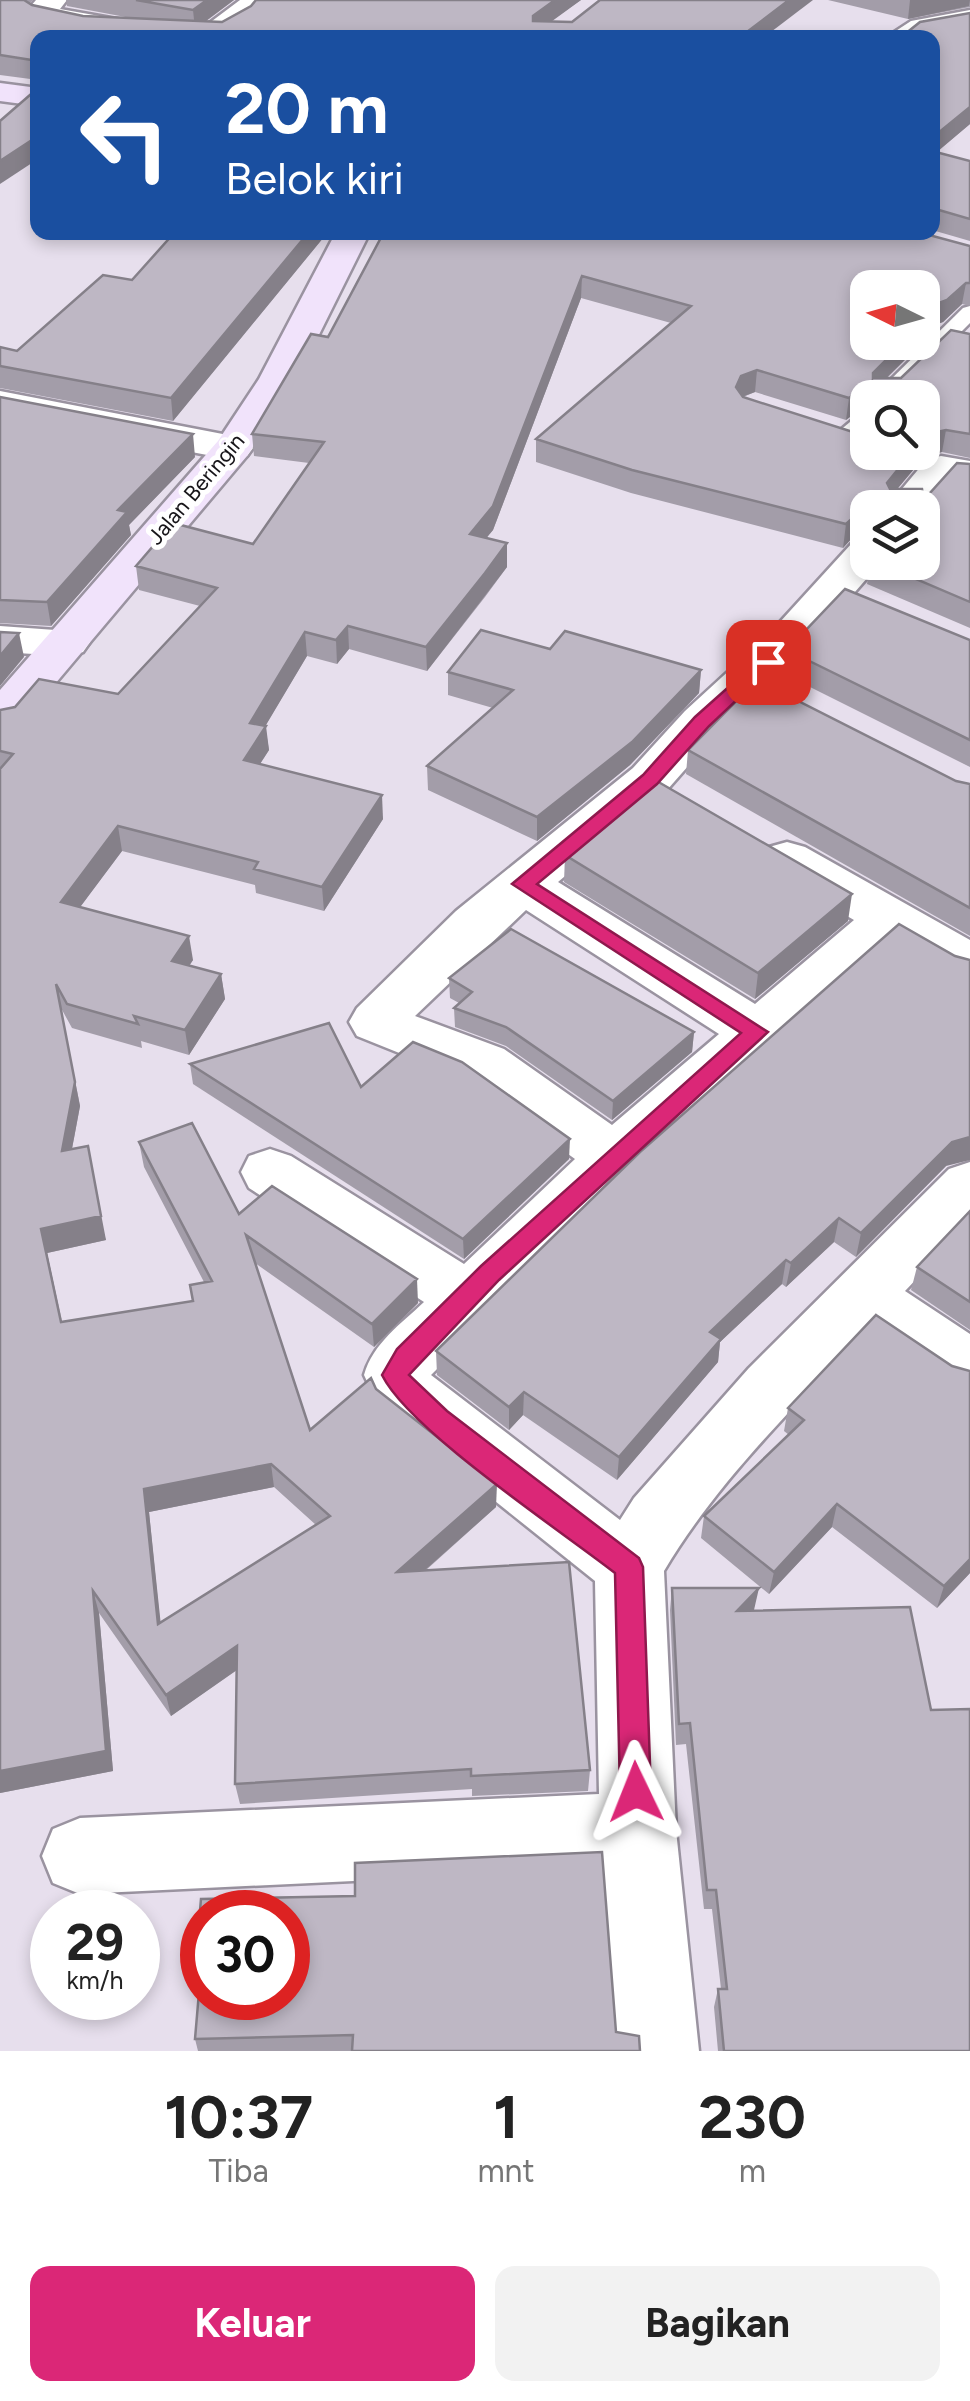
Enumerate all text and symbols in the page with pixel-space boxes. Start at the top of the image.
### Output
text: 20 m [225,66,389,151]
icon: left [60,70,190,200]
text: Belok kiri [225,151,404,205]
north arrow [850,270,940,360]
map controls [850,270,940,580]
button: search [850,380,940,470]
street label: Jalan Beringin [142,428,250,550]
button: layers [850,490,940,580]
pin [726,620,811,705]
icon: arrive [741,635,796,690]
position arrow [584,1740,688,1844]
speed limit sign: 30 [180,1890,310,2020]
text: 29 [66,1912,124,1973]
text: km/h [66,1965,124,1995]
text: 10:37 [164,2081,313,2153]
text: 1 [493,2081,519,2153]
text: 230 [699,2081,806,2153]
text: Tiba [209,2152,269,2190]
text: mnt [477,2152,535,2190]
text: m [739,2152,766,2190]
button: Keluar [30,2266,475,2381]
button: Bagikan [495,2266,940,2381]

